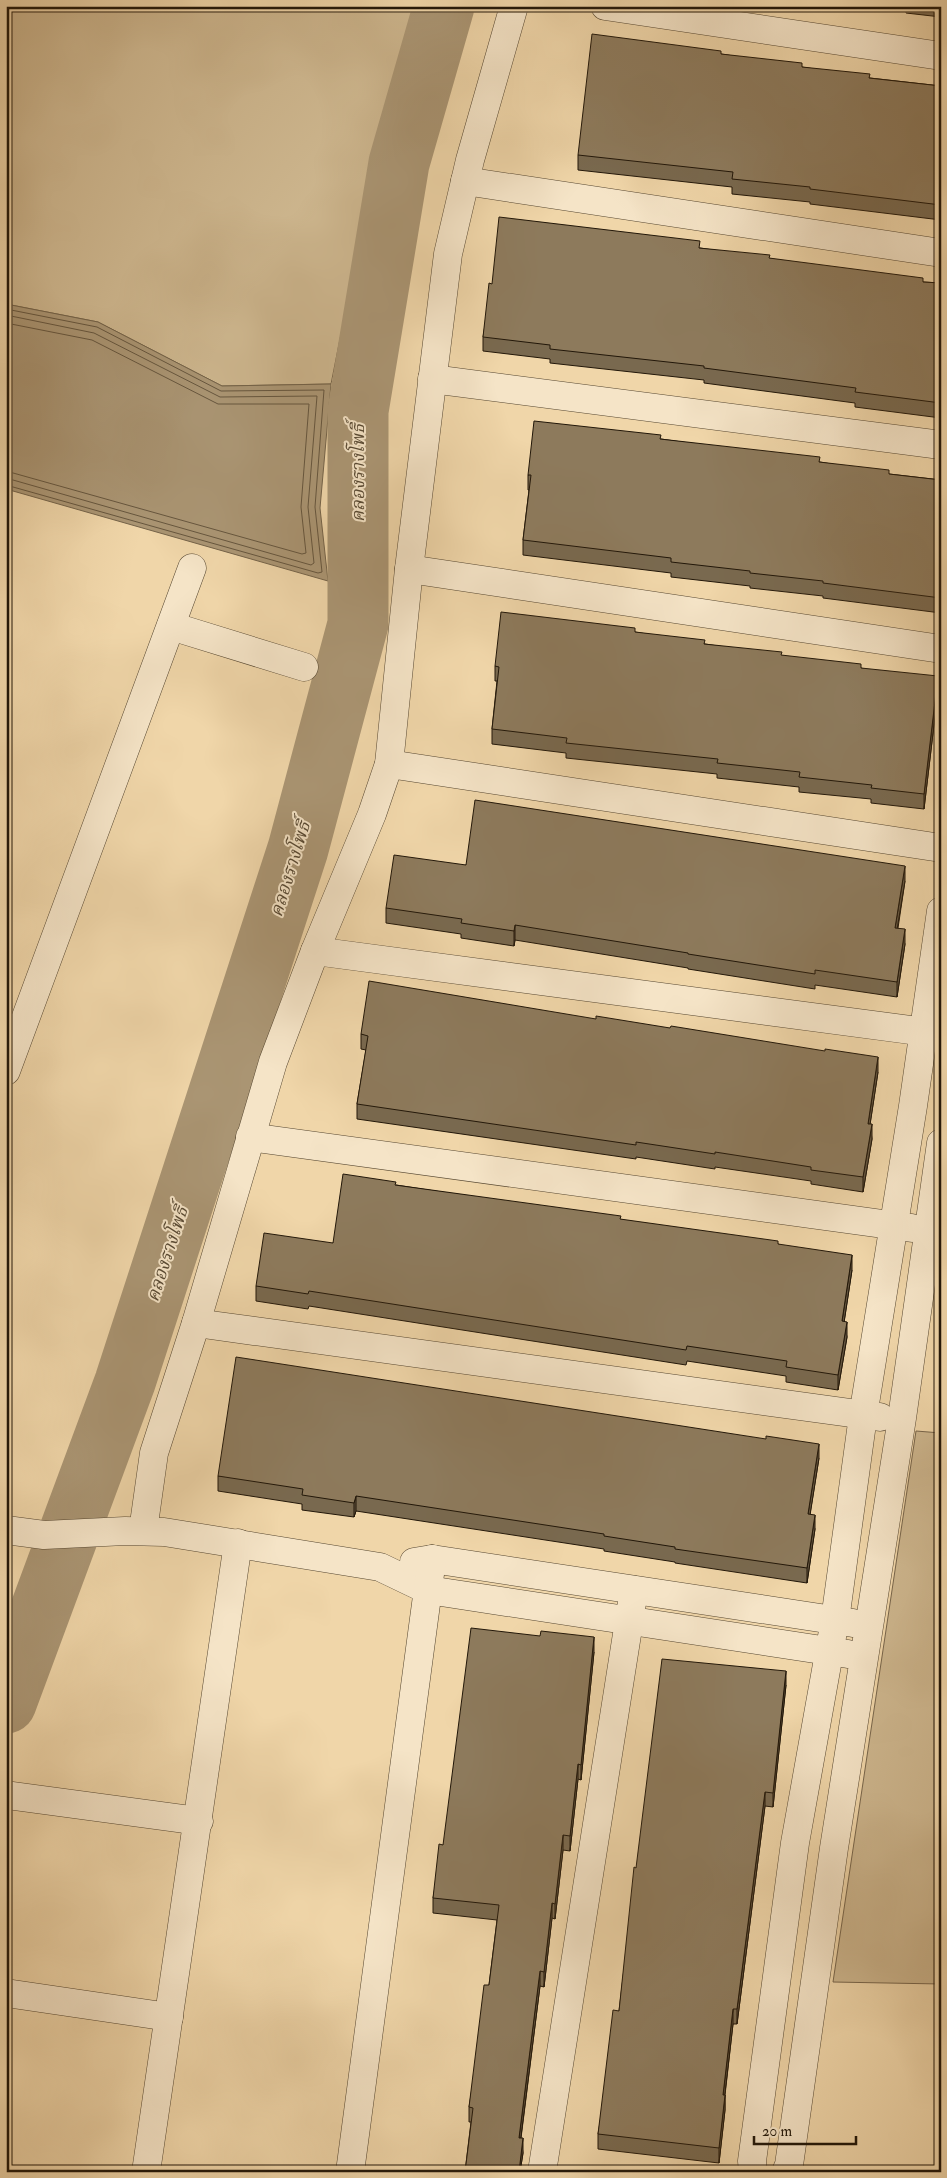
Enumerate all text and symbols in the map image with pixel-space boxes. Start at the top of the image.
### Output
water label: คลองรางโพธิ์ [344,418,370,522]
water label: คลองรางโพธิ์ [263,812,318,920]
water label: คลองรางโพธิ์ [139,1197,195,1305]
scale bar [754,2113,857,2145]
text: 20 m [762,2122,792,2141]

